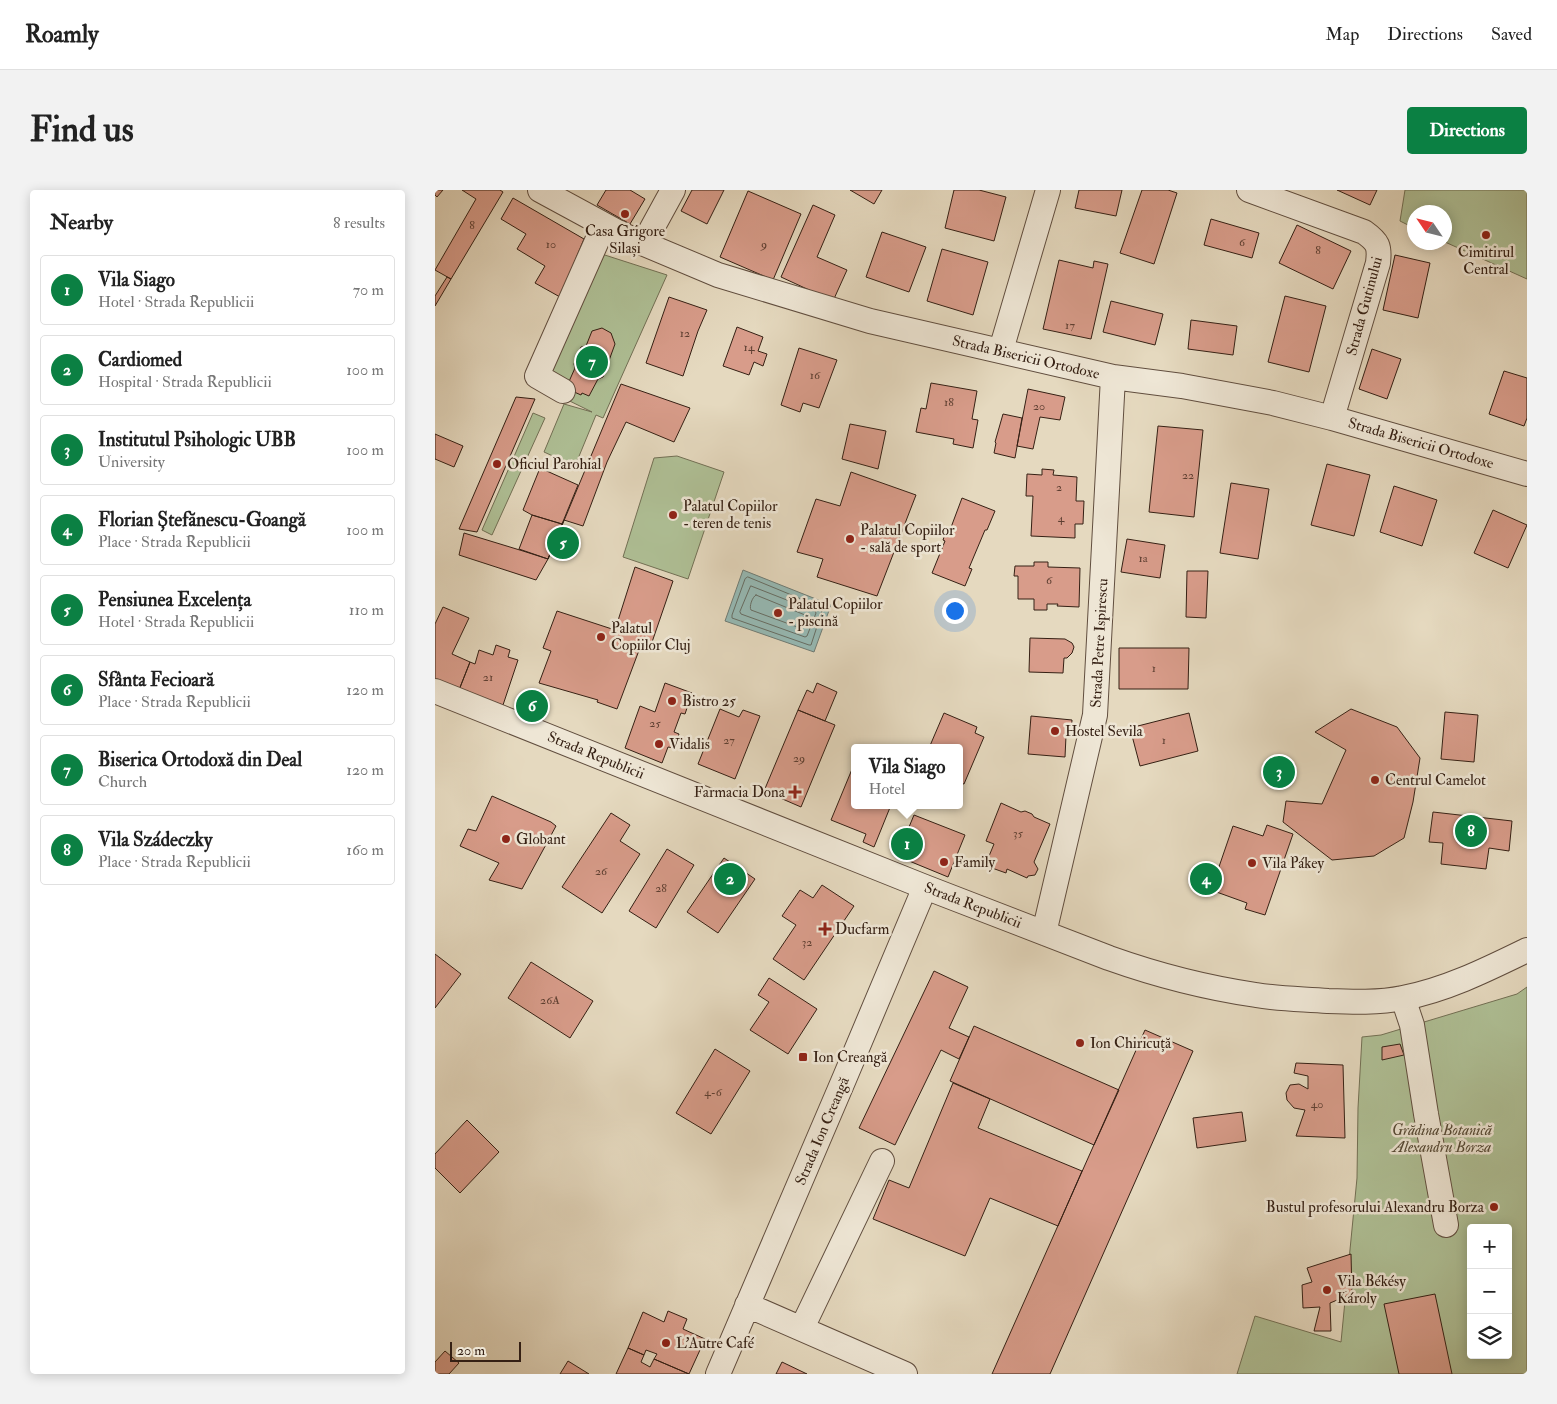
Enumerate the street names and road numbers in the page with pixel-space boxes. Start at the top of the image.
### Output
street label: Strada Gutinului [1342,255,1387,358]
street label: Strada Bisericii Ortodoxe [950,331,1101,384]
street label: Strada Bisericii Ortodoxe [1346,414,1496,473]
street label: Strada Petre Ispirescu [1087,578,1113,708]
street label: Strada Republicii [544,727,647,784]
street label: Strada Republicii [921,878,1024,934]
street label: Strada Ion Creangă [791,1073,854,1188]

